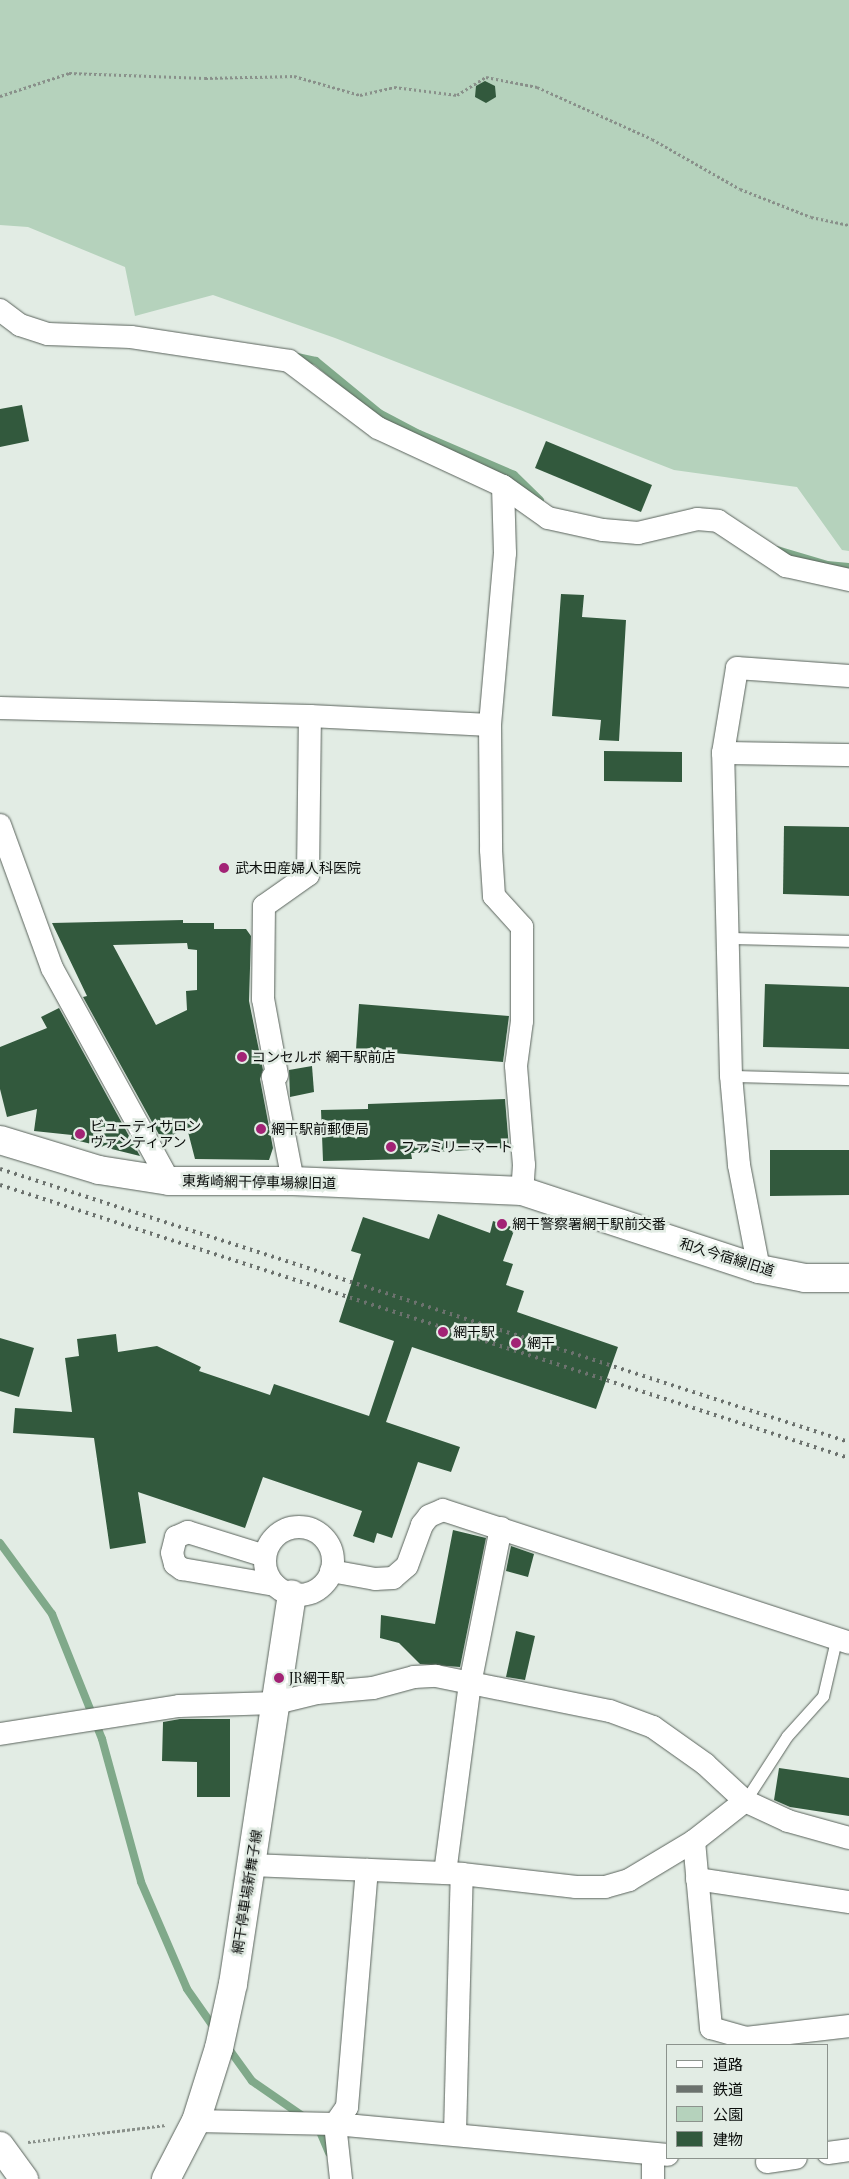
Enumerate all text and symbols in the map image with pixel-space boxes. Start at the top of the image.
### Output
place label: 武木田産婦人科医院 [235,860,361,876]
marker: 武木田産婦人科医院 [217,861,231,875]
place label: コンセルボ 網干駅前店 [252,1049,395,1065]
marker: コンセルボ 網干駅前店 [236,1051,248,1063]
place label: ビューティサロン ヴァンティアン [90,1118,202,1150]
place label: 網干駅前郵便局 [271,1121,369,1137]
marker: 網干駅前郵便局 [255,1123,267,1135]
marker: ビューティサロン ヴァンティアン [74,1128,86,1140]
place label: ファミリーマート [401,1139,513,1155]
marker: ファミリーマート [385,1141,397,1153]
street label: 東觜崎網干停車場線旧道 [182,1172,336,1192]
place label: 網干警察署網干駅前交番 [512,1216,666,1232]
marker: 網干警察署網干駅前交番 [496,1218,508,1230]
street label: 和久今宿線旧道 [678,1235,776,1279]
place label: 網干駅 [453,1324,495,1340]
marker: 網干駅 [437,1326,449,1338]
place label: 網干 [527,1335,555,1351]
marker: 網干 [509,1336,523,1350]
place label: JR網干駅 [289,1670,345,1686]
marker: JR網干駅 [273,1672,285,1684]
street label: 網干停車場新舞子線 [229,1828,265,1956]
legend [666,2044,829,2159]
text: 道路 [713,2054,743,2074]
text: 鉄道 [713,2079,743,2099]
text: 公園 [713,2104,743,2124]
text: 建物 [713,2129,743,2149]

